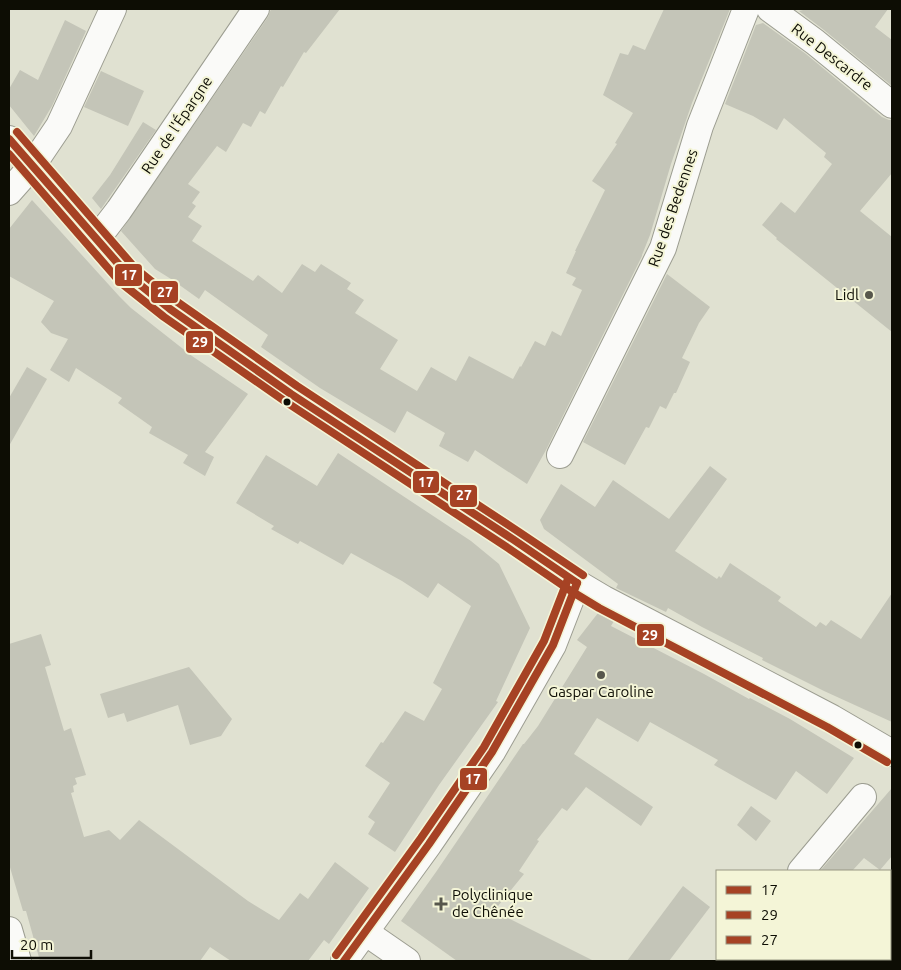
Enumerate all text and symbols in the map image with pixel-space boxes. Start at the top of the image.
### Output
street label: Rue Descardre [788,20,876,93]
street label: Rue de l'Épargne [138,73,215,177]
street label: Rue des Bedennes [644,147,701,269]
line badge: 17 [114,263,143,287]
text: 17 [121,267,137,283]
line badge: 27 [150,280,179,304]
text: 27 [157,284,173,300]
place label: Lidl [835,286,859,303]
marker: Lidl [863,289,875,301]
line badge: 29 [185,330,214,354]
text: 29 [192,334,208,350]
unlabelled marker [282,397,292,407]
line badge: 17 [412,470,440,494]
text: 17 [418,474,434,490]
line badge: 27 [449,484,478,508]
text: 27 [456,487,472,503]
line badge: 29 [636,623,665,647]
text: 29 [642,627,658,643]
marker: Gaspar Caroline [595,669,607,681]
place label: Gaspar Caroline [548,683,654,700]
unlabelled marker [853,740,863,750]
line badge: 17 [459,767,488,791]
text: 17 [465,771,481,787]
legend [716,870,891,960]
text: 17 [761,881,778,898]
place label: Polyclinique de Chênée [452,886,533,920]
marker: Polyclinique de Chênée [434,897,448,911]
text: 29 [761,906,778,923]
scale bar [12,928,91,960]
text: 27 [761,931,778,948]
text: 20 m [20,936,53,953]

